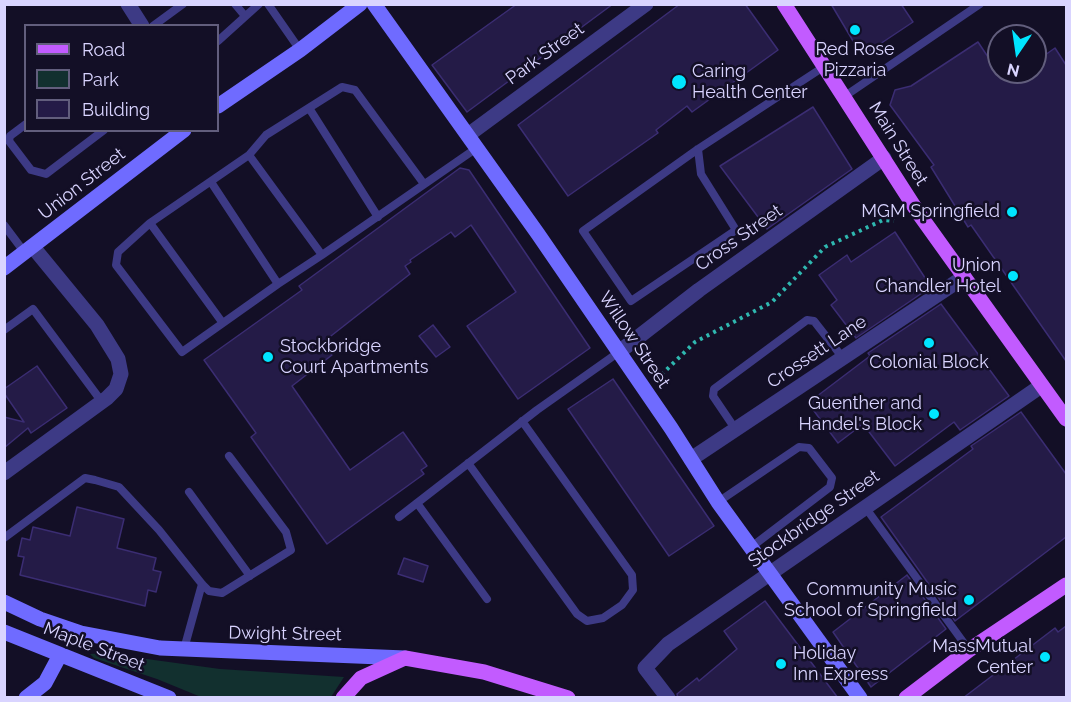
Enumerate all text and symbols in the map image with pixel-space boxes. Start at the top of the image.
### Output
street label: Park Street [502,18,588,90]
marker: Red Rose Pizzaria [848,23,862,37]
legend [24,24,219,132]
north arrow [987,24,1047,84]
text: Road [82,39,125,60]
place label: Red Rose Pizzaria [815,39,895,82]
text: N [1005,59,1021,81]
place label: Caring Health Center [692,61,808,104]
text: Park [82,69,119,90]
marker: Caring Health Center [670,73,688,91]
street label: Main Street [864,98,932,190]
text: Building [82,99,150,120]
street label: Union Street [35,144,129,224]
street label: Cross Street [691,200,787,276]
place label: MGM Springfield [861,201,1000,223]
marker: MGM Springfield [1005,205,1019,219]
place label: Union Chandler Hotel [875,255,1001,298]
marker: Union Chandler Hotel [1006,269,1020,283]
street label: Willow Street [594,288,674,392]
street label: Crossett Lane [763,311,871,393]
place label: Stockbridge Court Apartments [280,336,428,378]
marker: Colonial Block [922,336,936,350]
marker: Stockbridge Court Apartments [261,350,275,364]
place label: Colonial Block [869,352,989,374]
place label: Guenther and Handel's Block [798,393,922,436]
marker: Guenther and Handel's Block [927,407,941,421]
street label: Stockbridge Street [744,466,884,572]
place label: Community Music School of Springfield [784,579,957,622]
marker: Community Music School of Springfield [962,593,976,607]
street label: Maple Street [40,618,148,676]
street label: Dwight Street [228,622,342,646]
place label: MassMutual Center [932,636,1033,678]
place label: Holiday Inn Express [793,643,888,686]
marker: MassMutual Center [1038,650,1052,664]
marker: Holiday Inn Express [774,657,788,671]

